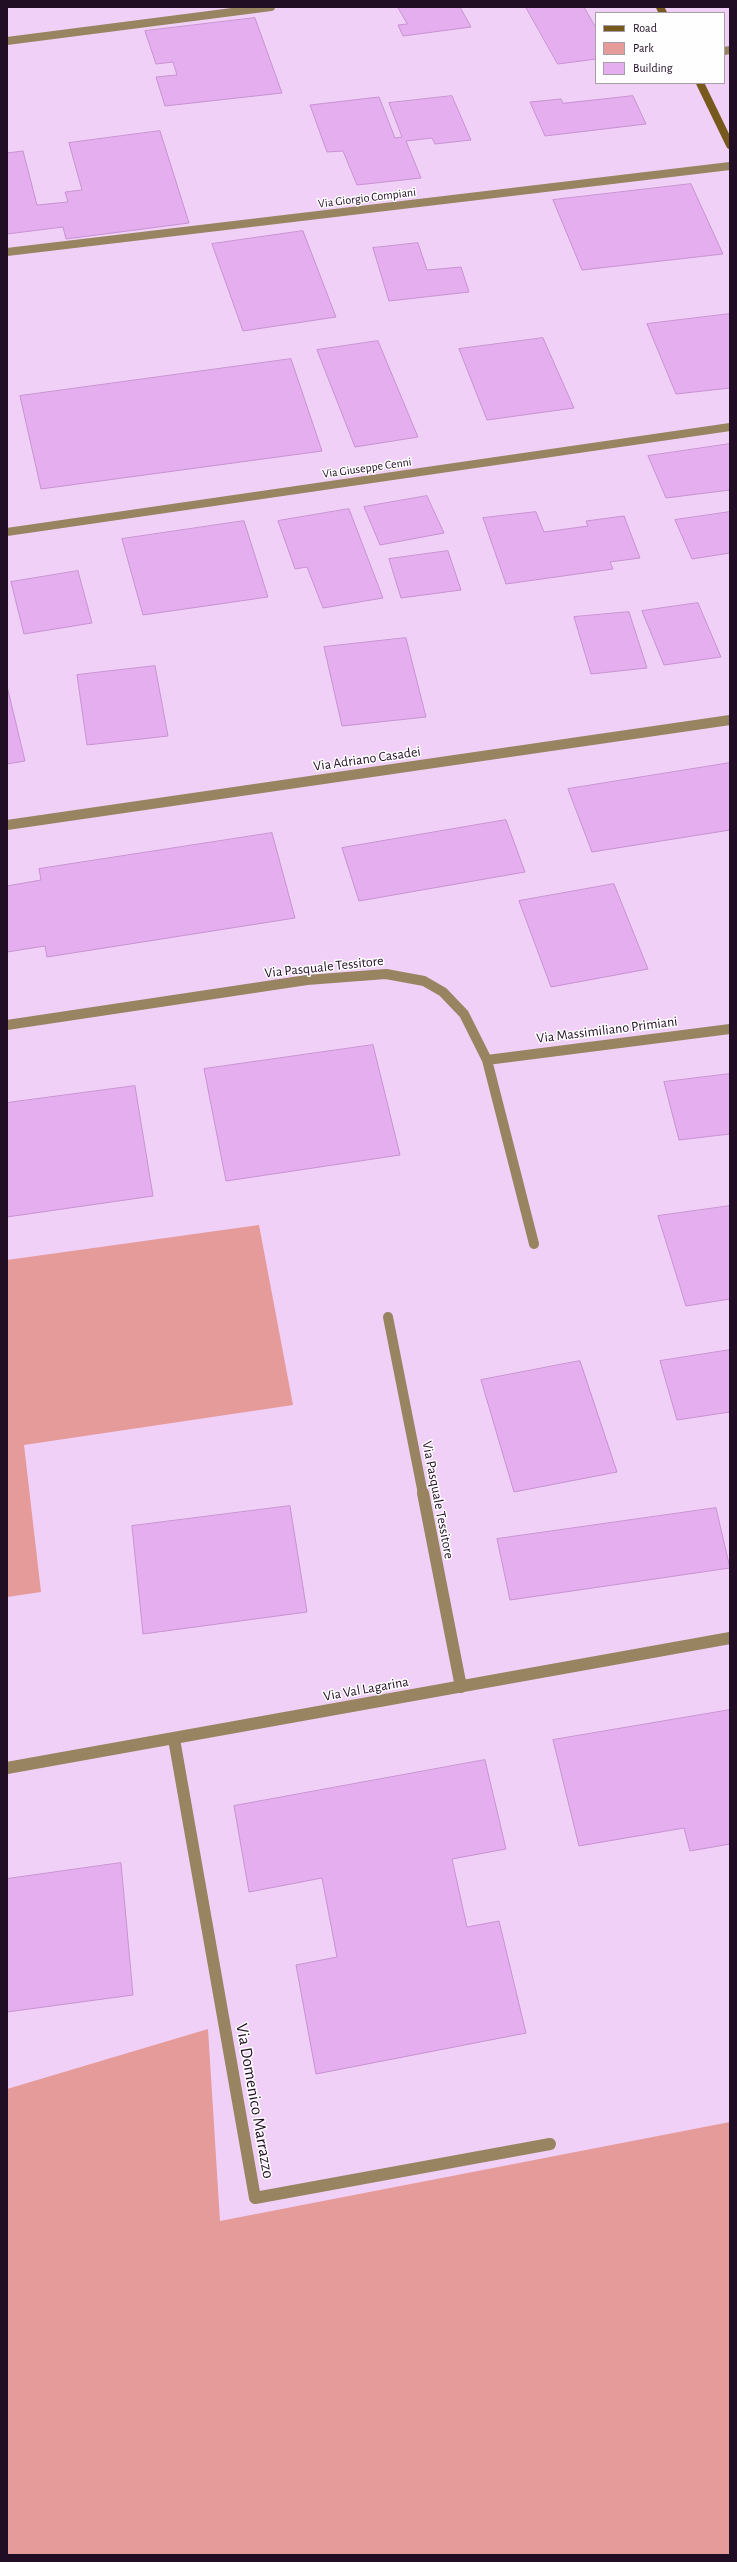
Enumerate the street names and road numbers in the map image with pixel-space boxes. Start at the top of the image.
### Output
street label: Via Giorgio Compiani [317,185,417,211]
street label: Via Giuseppe Cenni [322,455,412,481]
street label: Via Adriano Casadei [312,743,422,775]
street label: Via Pasquale Tessitore [264,952,384,982]
street label: Via Massimiliano Primiani [536,1013,678,1047]
street label: Via Pasquale Tessitore [418,1440,458,1560]
street label: Via Val Lagarina [322,1673,410,1705]
street label: Via Domenico Marrazzo [231,2022,279,2180]

